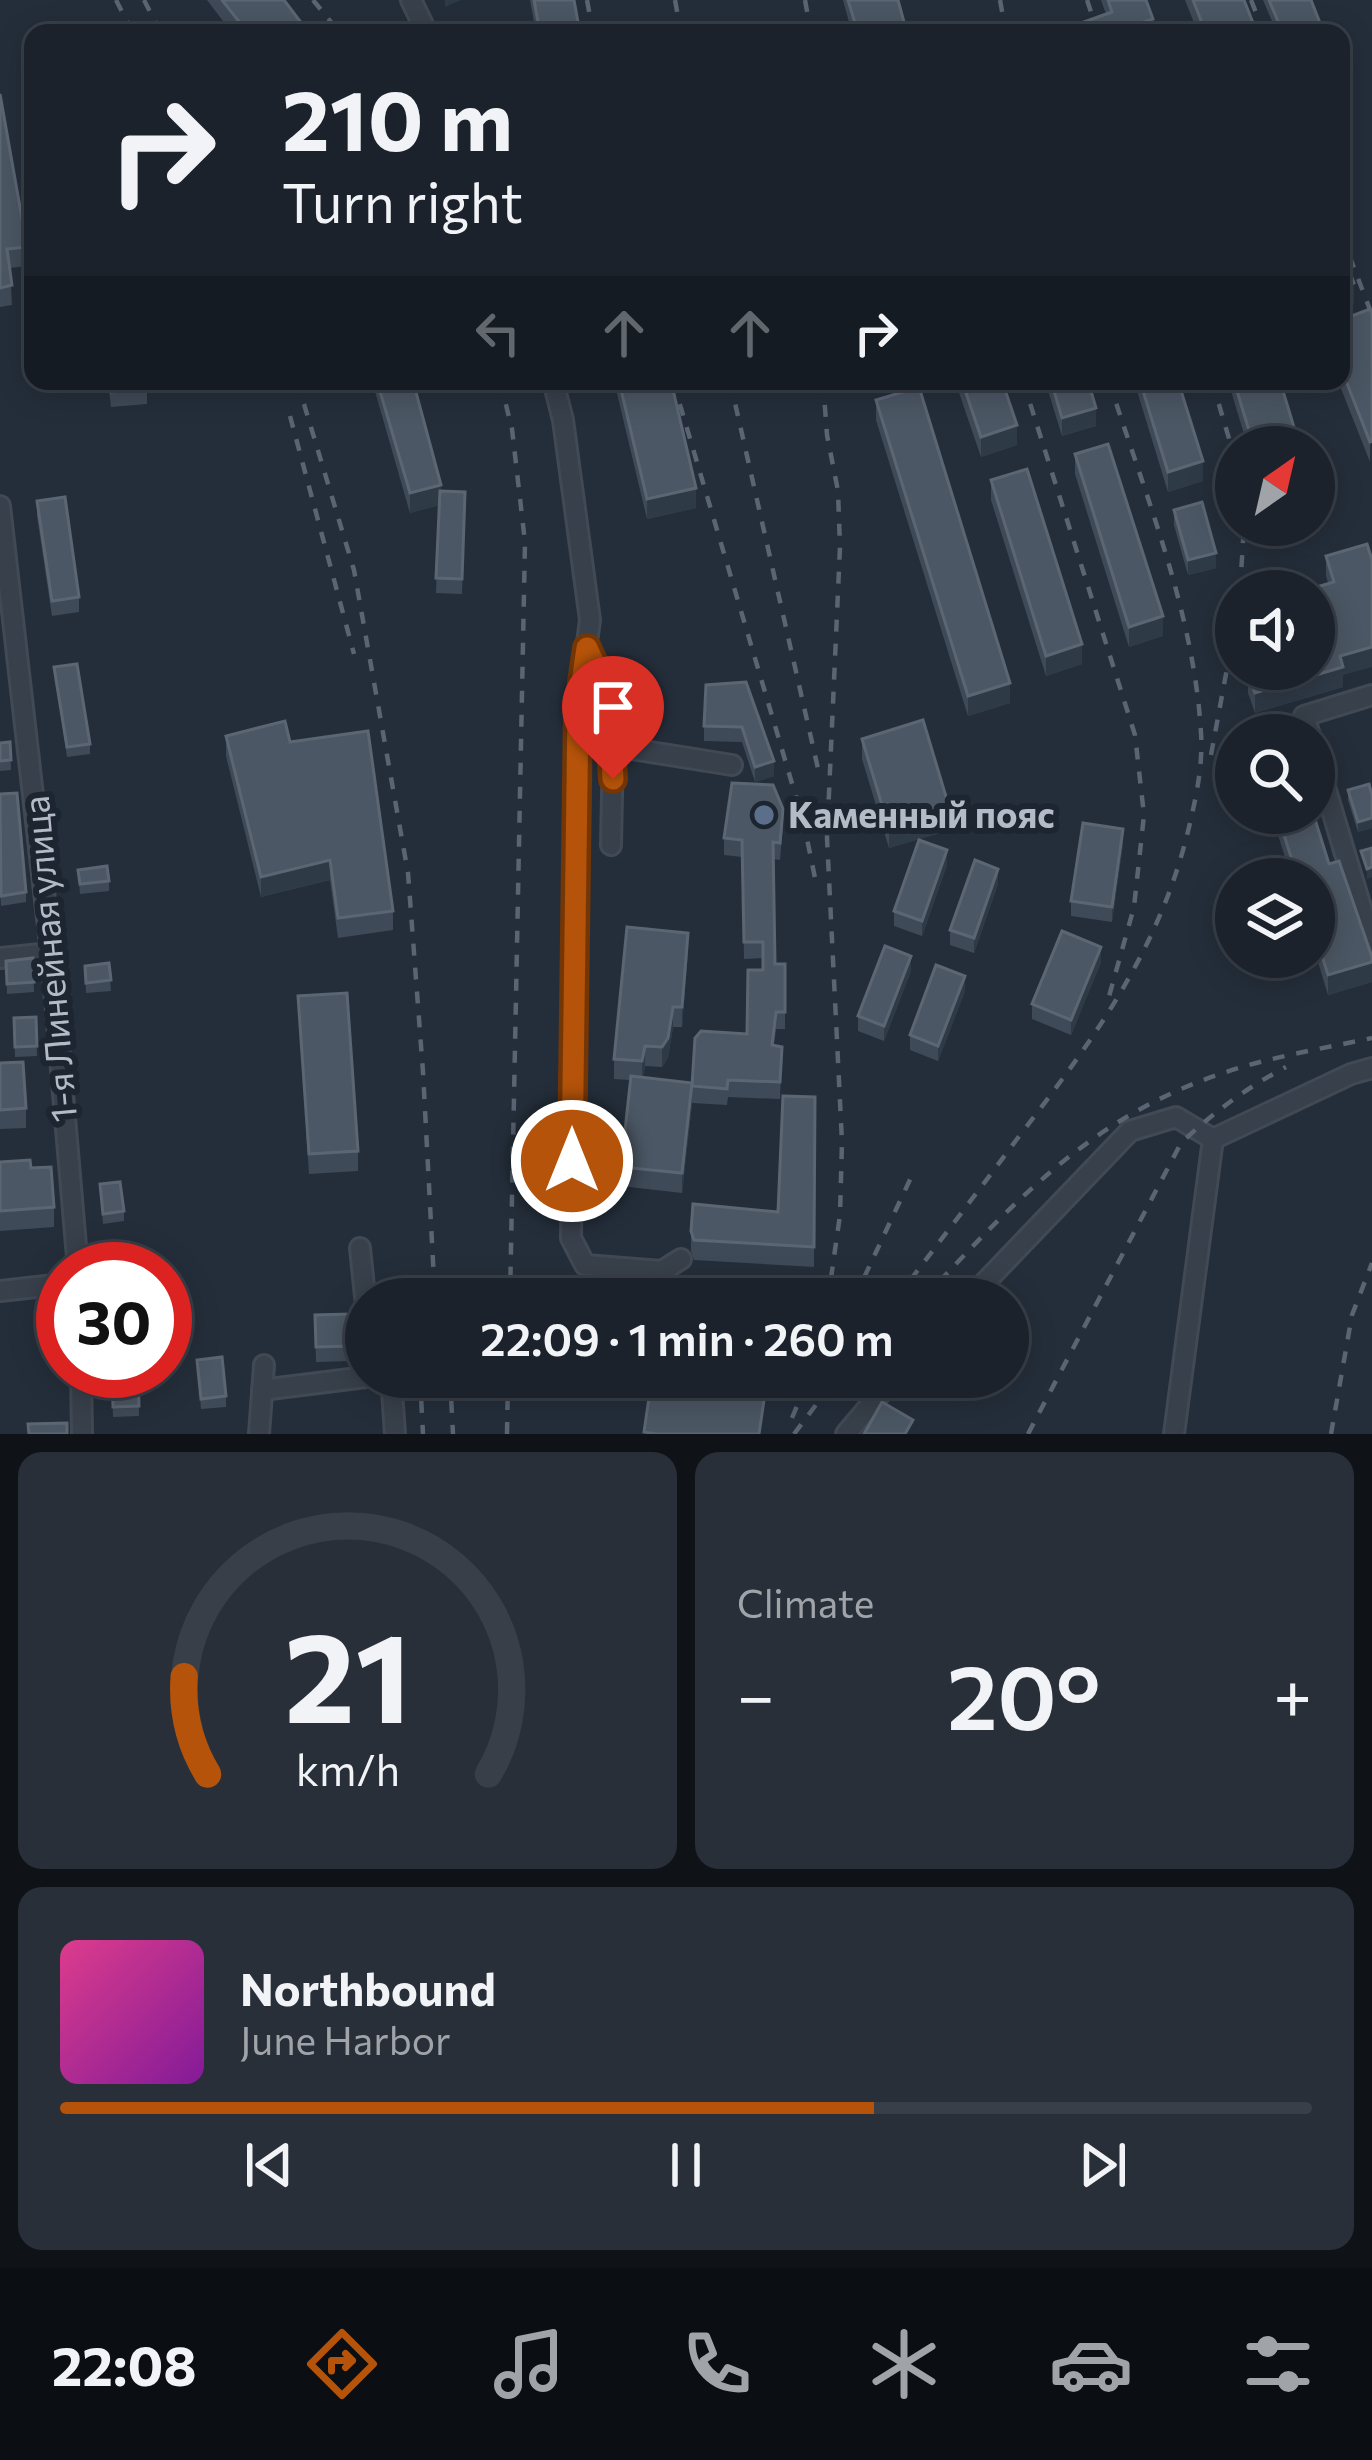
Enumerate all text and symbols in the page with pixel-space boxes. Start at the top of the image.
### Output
text: 210 m [282,66,513,168]
icon: right [84,72,240,228]
text: Turn right [282,168,523,234]
icon: left [465,300,531,366]
icon: ahead [591,300,657,366]
icon: ahead [717,300,783,366]
icon: right [843,300,909,366]
north arrow [1215,426,1335,546]
map controls [1215,426,1335,978]
button: sound [1215,570,1335,690]
pin [562,656,664,779]
icon: arrive [580,674,646,740]
button: search [1215,714,1335,834]
place label: Каменный пояс [788,791,1055,835]
street label: 1-я Линейная улица [12,794,84,1124]
marker: Каменный пояс [751,802,777,828]
button: layers [1215,858,1335,978]
position arrow [509,1098,635,1224]
speed limit sign: 30 [36,1242,192,1398]
text: 22:09 · 1 min · 260 m [480,1310,894,1365]
text: Climate [737,1578,874,1626]
text: 21 [284,1596,411,1749]
text: 20° [947,1638,1101,1749]
text: − [737,1653,775,1734]
text: + [1273,1653,1312,1734]
text: km/h [295,1741,400,1794]
text: Northbound [240,1960,496,2015]
text: June Harbor [240,2015,451,2063]
icon: previous [236,2132,302,2198]
icon: pause [653,2132,719,2198]
icon: next [1070,2132,1136,2198]
icon: directions [300,2322,384,2406]
icon: music [487,2322,571,2406]
icon: phone [675,2322,759,2406]
icon: climate [862,2322,946,2406]
icon: car [1049,2322,1133,2406]
icon: filters [1236,2322,1320,2406]
text: 22:08 [52,2331,197,2397]

